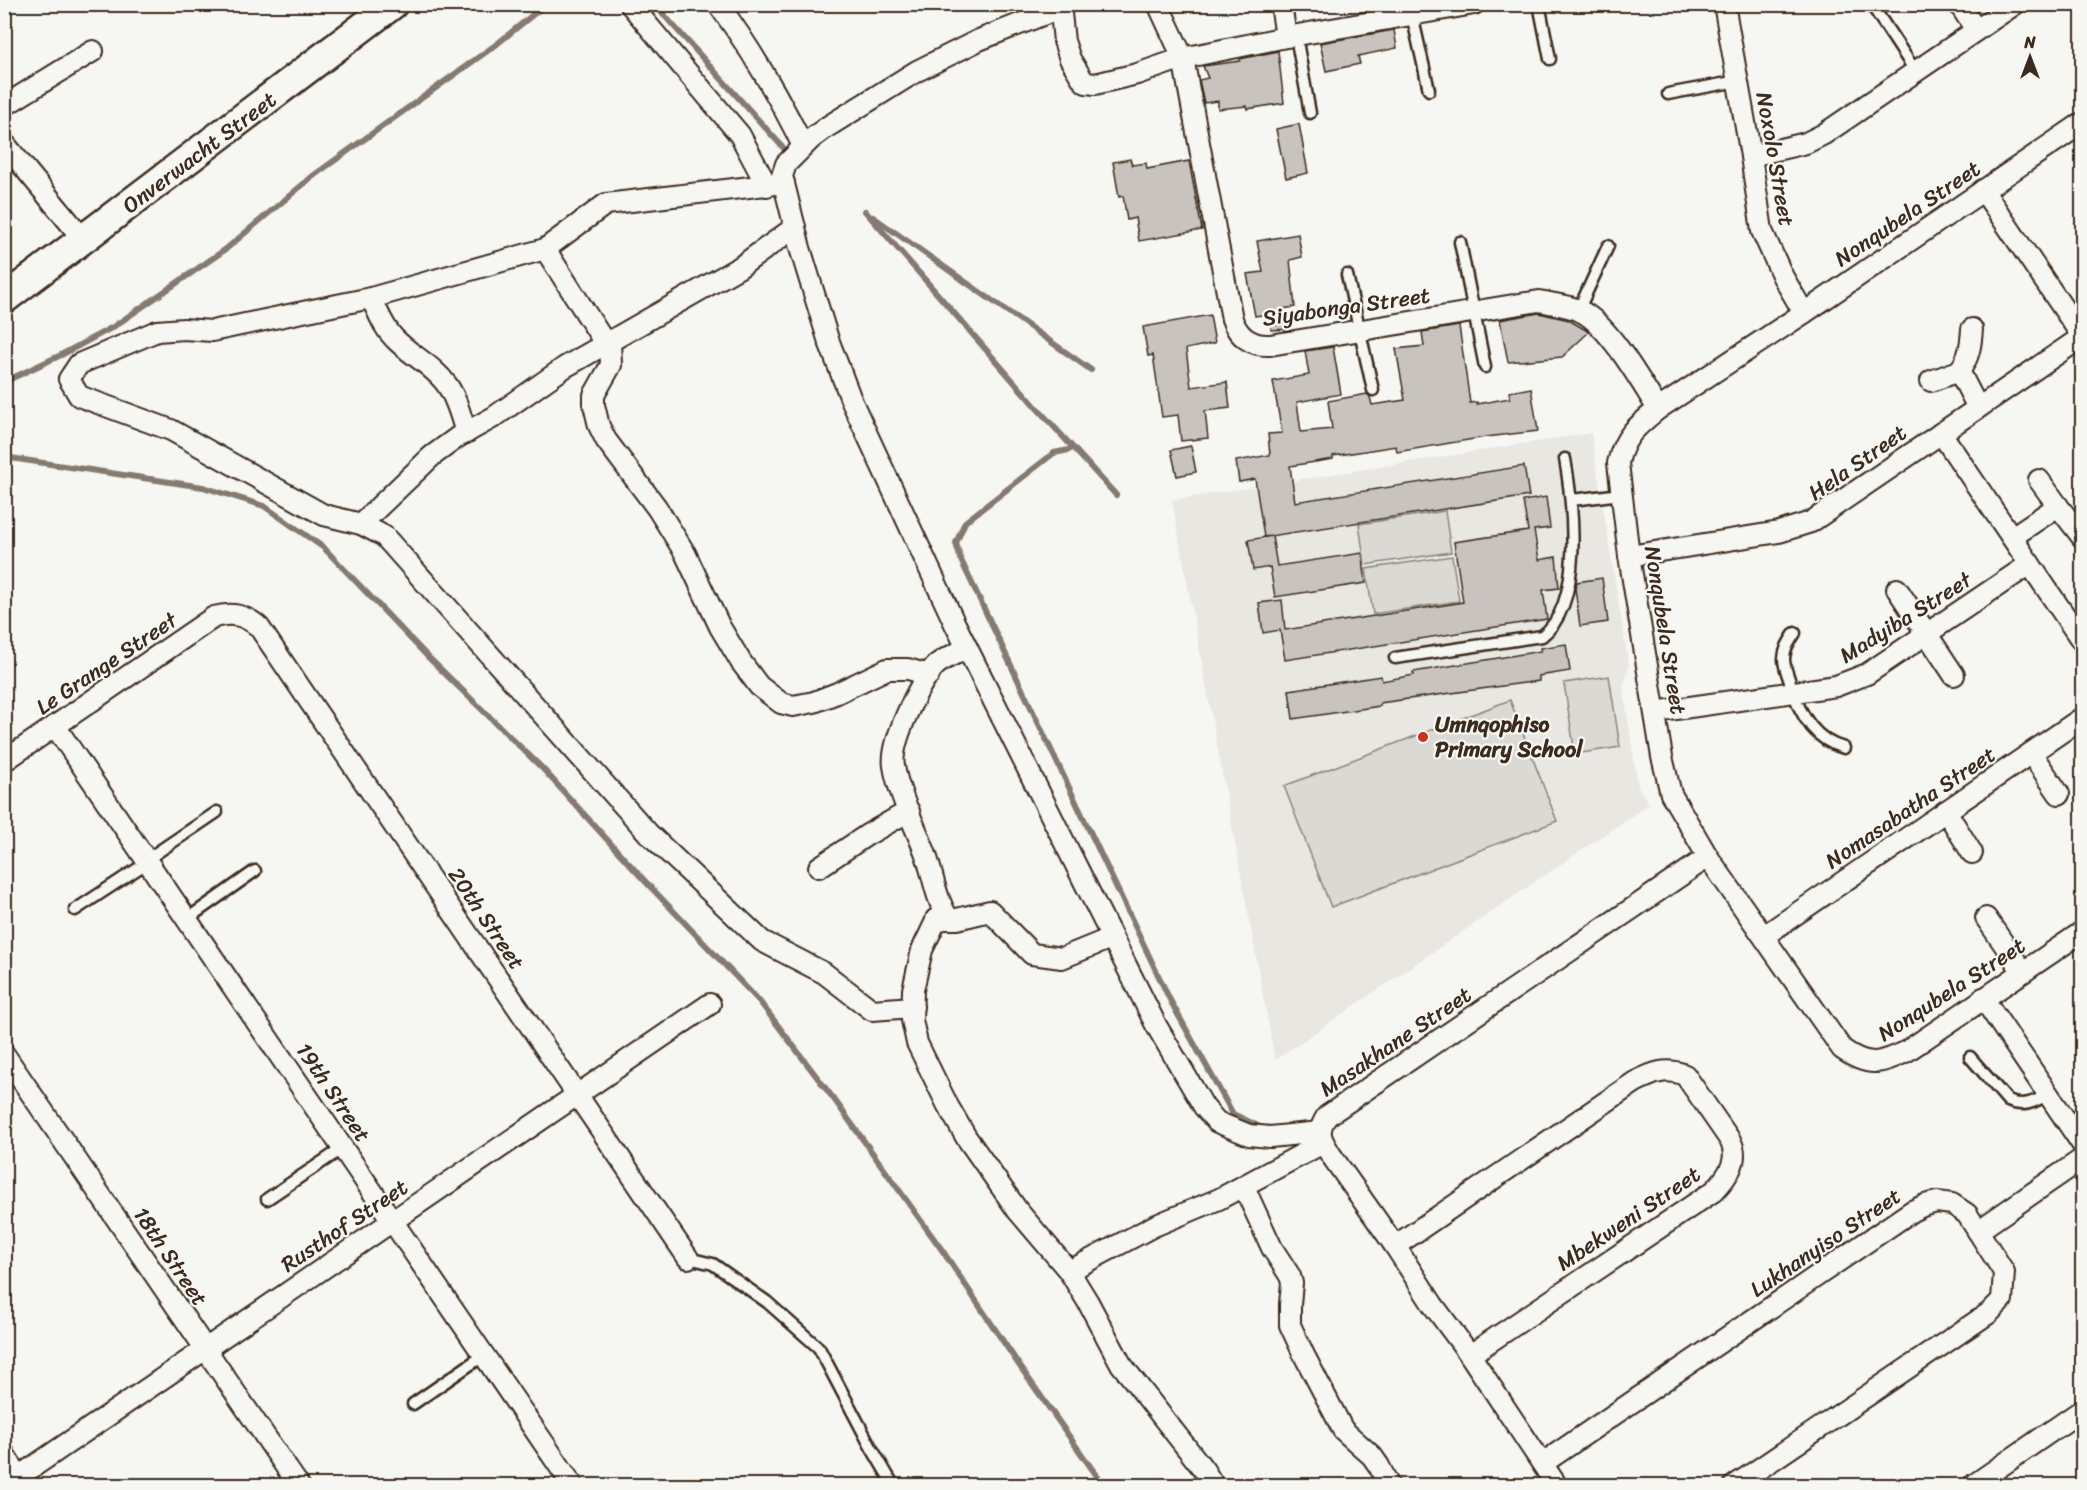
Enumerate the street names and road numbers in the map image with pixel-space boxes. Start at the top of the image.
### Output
street label: Onverwacht Street [114,81,285,224]
street label: Noxolo Street [1745,89,1807,230]
street label: Nonqubela Street [1826,149,1989,277]
street label: Siyabonga Street [1260,275,1433,338]
street label: Hela Street [1799,414,1915,511]
street label: Nonqubela Street [1633,543,1698,718]
street label: Madyiba Street [1831,560,1980,674]
street label: Le Grange Street [27,601,186,725]
street label: Nomasabatha Street [1817,735,2004,879]
street label: 20th Street [438,859,536,978]
street label: Nonqubela Street [1869,927,2034,1052]
street label: Masakhane Street [1311,975,1480,1107]
street label: 19th Street [286,1034,382,1151]
street label: Mbekweni Street [1548,1155,1709,1282]
street label: Rusthof Street [272,1168,416,1283]
street label: Lukhanyiso Street [1741,1177,1909,1308]
street label: 18th Street [123,1198,219,1315]

